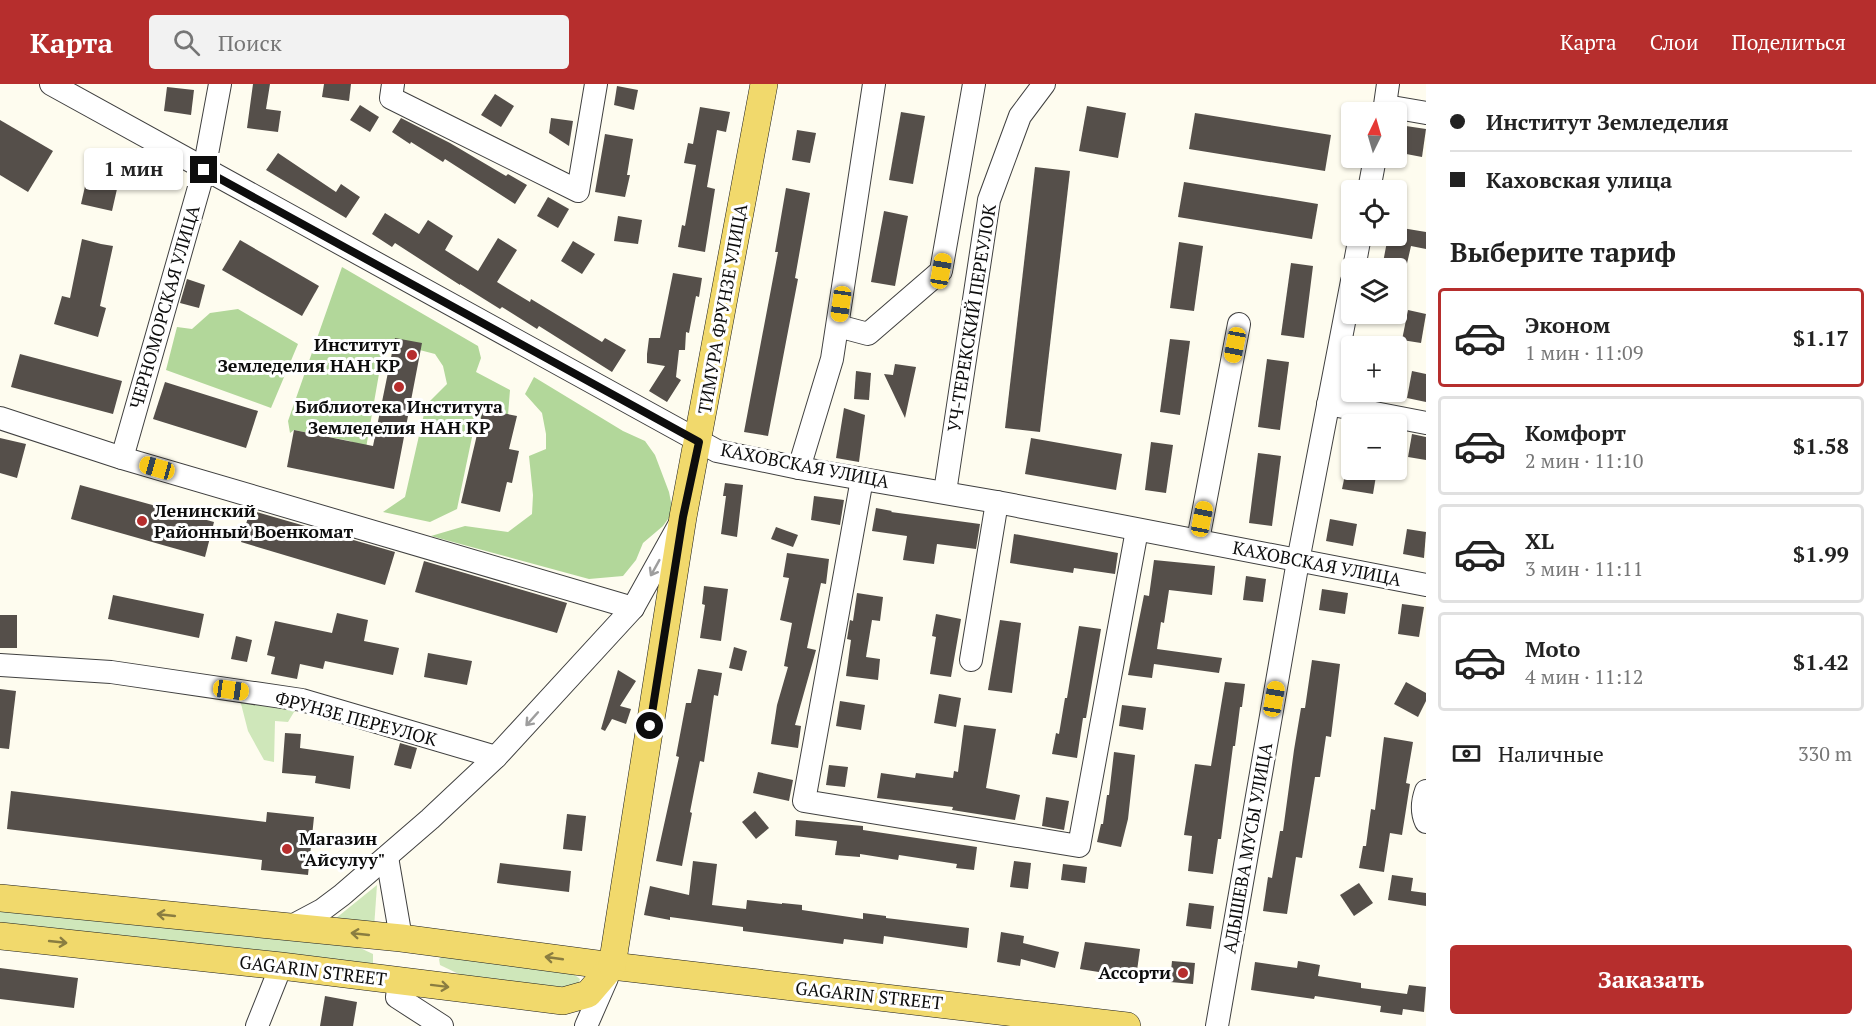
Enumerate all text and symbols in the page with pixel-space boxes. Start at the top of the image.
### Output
search box [149,15,569,69]
text: Карта [30,24,113,61]
icon: search [170,26,203,59]
text: Поиск [218,28,282,57]
text: Карта [1560,28,1617,56]
text: Слои [1650,28,1699,56]
text: Поделиться [1732,28,1846,56]
north arrow [1341,102,1407,168]
map controls [1341,102,1407,480]
text: Институт Земледелия [1486,107,1729,136]
callout: 1 мин [84,149,183,191]
text: 1 мин [104,155,163,182]
route end [190,156,217,183]
text: Каховская улица [1486,165,1672,194]
button: locate [1341,180,1407,246]
street label: ЧЕРНОМОРСКАЯ УЛИЦА [123,201,205,411]
street label: ТИМУРА ФРУНЗЕ УЛИЦА [692,201,752,416]
street label: УЧ-ТЕРЕКСКИЙ ПЕРЕУЛОК [941,202,1001,434]
text: Выберите тариф [1450,234,1676,270]
car [929,252,953,290]
button: layers [1341,258,1407,324]
car [830,285,852,323]
text: Эконом [1525,310,1610,339]
icon: car [1453,311,1507,365]
text: $1.17 [1793,323,1849,352]
car [1223,326,1247,364]
place label: Институт Земледелия НАН КР [217,332,400,377]
button: + [1341,336,1407,402]
text: 1 мин · 11:09 [1525,339,1643,366]
marker: Институт Земледелия НАН КР [405,348,419,362]
marker: Библиотека Института Земледелия НАН КР [392,380,406,394]
place label: Библиотека Института Земледелия НАН КР [295,394,503,439]
button: − [1341,414,1407,480]
text: Комфорт [1525,418,1626,447]
icon: car [1453,419,1507,473]
text: $1.58 [1793,431,1849,460]
street label: КАХОВСКАЯ УЛИЦА [719,437,892,493]
text: 2 мин · 11:10 [1525,447,1643,474]
car [137,454,177,482]
place label: Ленинский Районный Военкомат [153,498,353,543]
car [1190,500,1214,538]
marker: Ленинский Районный Военкомат [135,514,149,528]
text: XL [1525,526,1554,555]
icon: car [1453,527,1507,581]
street label: КАХОВСКАЯ УЛИЦА [1231,535,1404,591]
text: $1.99 [1793,539,1849,568]
text: 3 мин · 11:11 [1525,555,1643,582]
one-way arrow [649,559,660,577]
text: Moto [1525,634,1580,663]
icon: car [1453,635,1507,689]
text: $1.42 [1793,647,1849,676]
text: 4 мин · 11:12 [1525,663,1643,690]
car [212,679,250,701]
car [1262,680,1286,718]
street label: ФРУНЗЕ ПЕРЕУЛОК [273,685,440,751]
one-way arrow [525,711,539,726]
route start [636,712,663,739]
icon: cash [1450,737,1483,770]
text: Наличные [1498,739,1604,768]
street label: АДЫШЕВА МУСЫ УЛИЦА [1217,740,1278,955]
text: 330 m [1798,740,1852,767]
place label: Магазин "Айсулуу" [299,826,385,871]
marker: Магазин "Айсулуу" [280,842,294,856]
one-way arrow [157,909,177,920]
one-way arrow [351,928,371,939]
one-way arrow [48,937,68,948]
button: Заказать [1450,945,1852,1014]
street label: GAGARIN STREET [238,949,388,991]
one-way arrow [545,953,564,964]
place label: Ассорти [1098,960,1171,984]
marker: Ассорти [1176,966,1190,980]
street label: GAGARIN STREET [794,975,944,1015]
one-way arrow [429,981,449,992]

